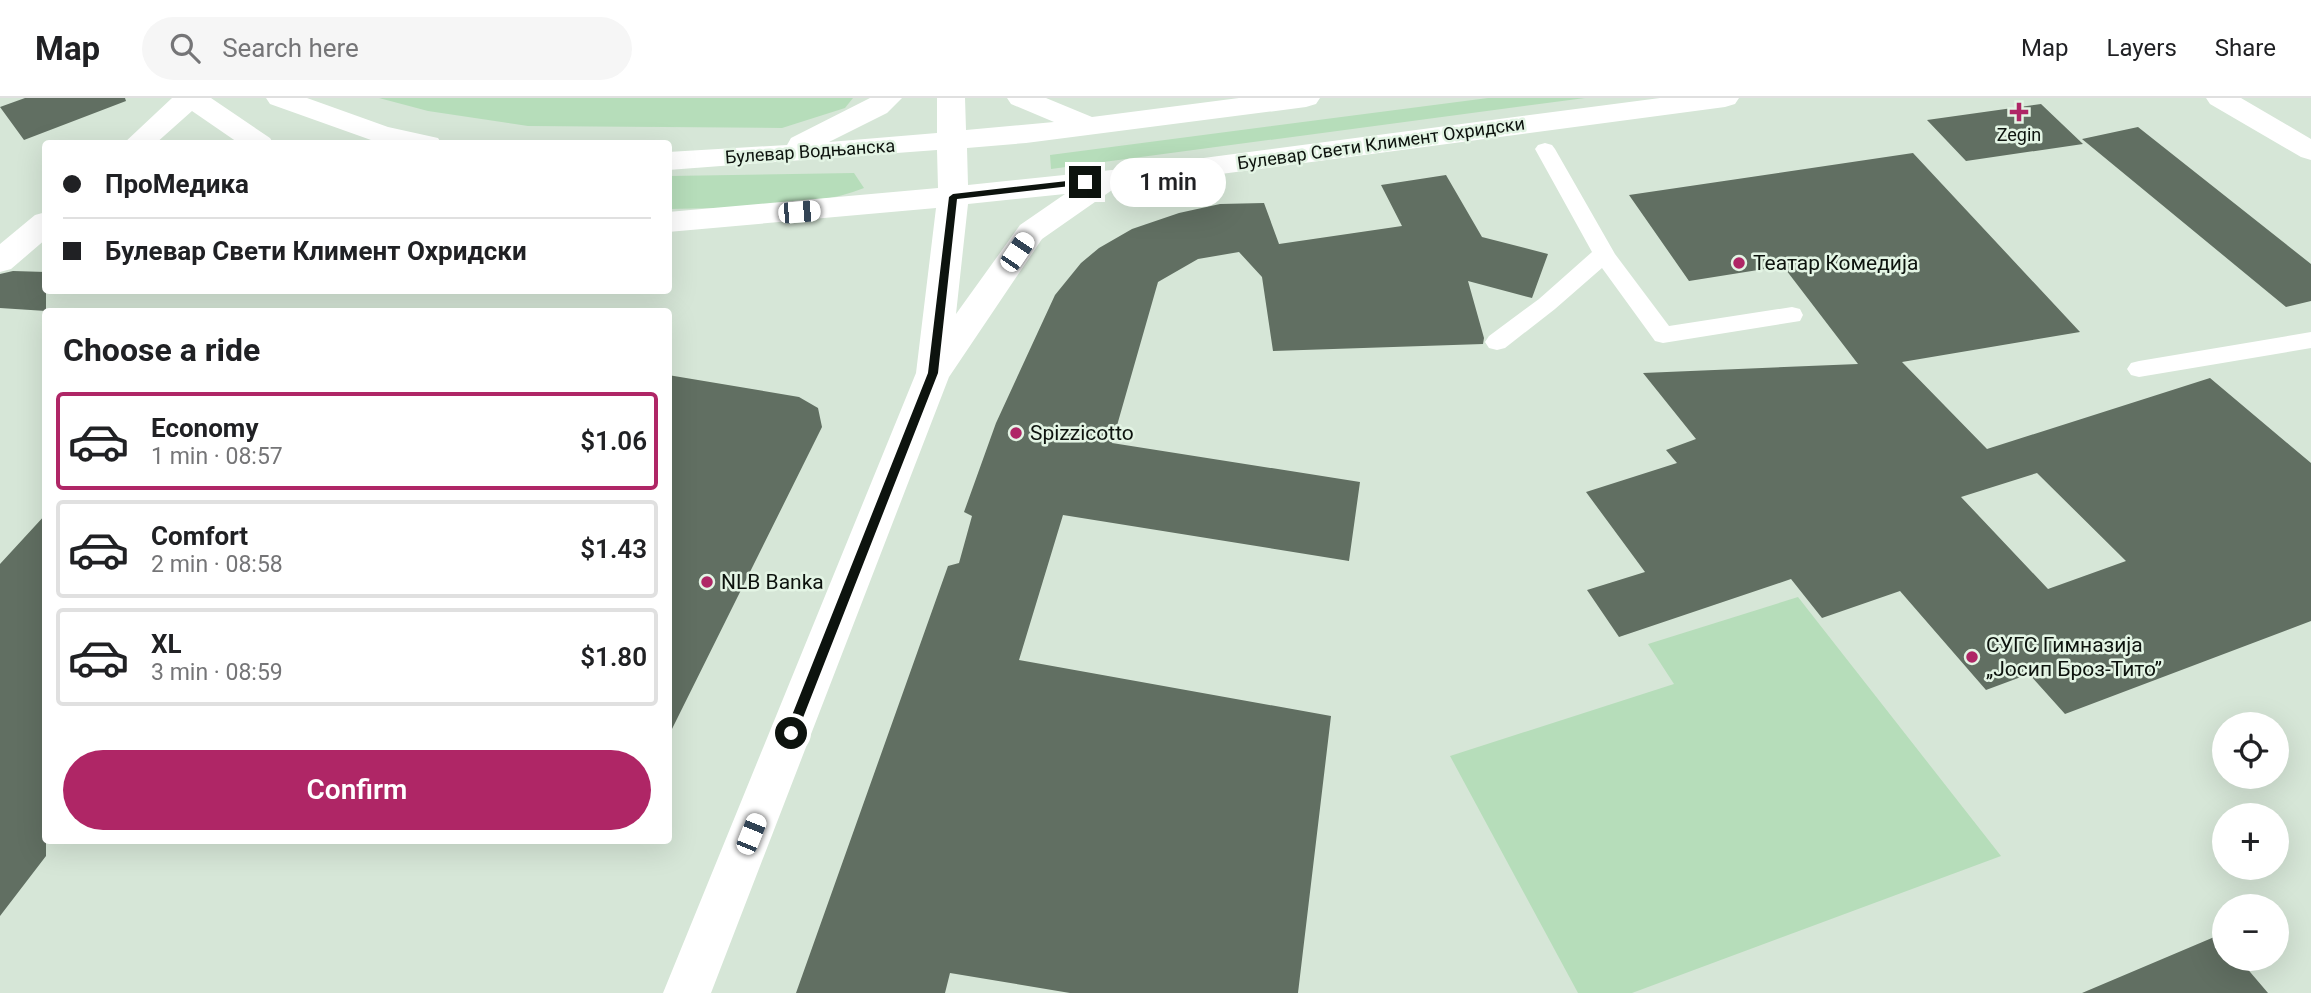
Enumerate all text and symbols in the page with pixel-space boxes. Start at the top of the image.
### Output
search box [142,17,632,80]
text: Map [35,29,100,68]
icon: search [166,29,204,67]
text: Search here [222,33,359,63]
text: Map [2021,34,2069,62]
text: Layers [2107,34,2177,62]
text: Share [2215,34,2276,62]
marker: Zegin [2011,104,2027,120]
street label: Булевар Свети Климент Охридски [1236,112,1526,174]
place label: Zegin [1997,124,2041,145]
street label: Булевар Водњанска [724,135,896,167]
callout: 1 min [1110,158,1225,206]
route end [1069,166,1101,198]
text: ПроМедика [105,169,249,199]
text: 1 min [1139,169,1197,196]
car [778,200,821,224]
car [997,229,1038,275]
text: Булевар Свети Климент Охридски [105,236,527,266]
place label: Театар Комедија [1753,251,1918,275]
marker: Театар Комедија [1731,255,1747,271]
text: Choose a ride [63,331,260,369]
icon: car [67,410,130,473]
text: Economy [151,413,258,443]
place label: Spizzicotto [1030,421,1134,445]
marker: Spizzicotto [1008,425,1024,441]
text: $1.06 [580,426,647,456]
text: 1 min · 08:57 [151,443,283,470]
icon: car [67,518,130,581]
text: Comfort [151,521,248,551]
text: $1.43 [580,534,647,564]
text: 2 min · 08:58 [151,551,283,578]
place label: NLB Banka [721,570,824,594]
marker: NLB Banka [699,574,715,590]
icon: car [67,626,130,689]
text: XL [151,629,182,659]
place label: СУГС Гимназија „Јосип Броз-Тито” [1986,633,2162,681]
text: $1.80 [580,642,647,672]
marker: СУГС Гимназија „Јосип Броз-Тито” [1964,649,1980,665]
text: 3 min · 08:59 [151,659,283,686]
map controls [2212,712,2289,971]
button: locate [2212,712,2289,789]
route start [775,717,807,749]
button: Confirm [63,750,651,830]
button: + [2212,803,2289,880]
car [734,811,769,857]
button: − [2212,894,2289,971]

